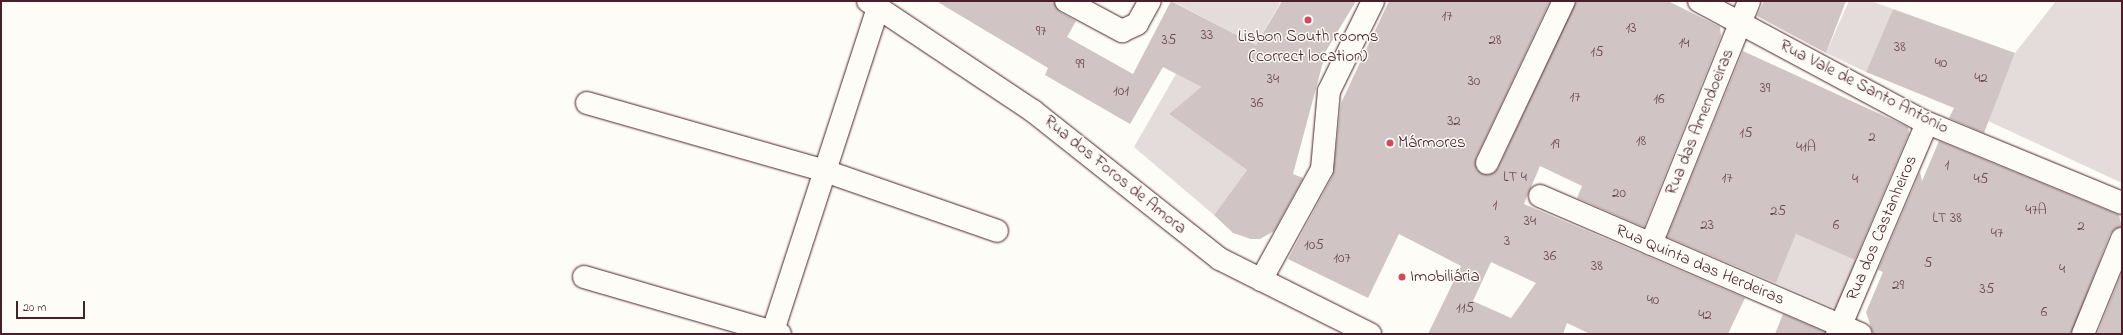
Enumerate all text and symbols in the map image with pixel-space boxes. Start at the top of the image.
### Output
house number: 17 [1442,8,1452,26]
marker: Lisbon South rooms (correct location) [1303,15,1313,25]
house number: 13 [1626,20,1636,38]
house number: 97 [1036,23,1046,41]
house number: 33 [1201,27,1213,45]
place label: Lisbon South rooms (correct location) [1238,27,1378,67]
house number: 35 [1162,32,1176,50]
house number: 28 [1488,32,1502,50]
house number: 14 [1679,35,1689,53]
street label: Rua Vale de Santo António [1776,36,1952,138]
house number: 38 [1894,39,1906,57]
house number: 15 [1590,44,1604,62]
street label: Rua das Amendoeiras [1661,46,1739,198]
house number: 40 [1935,55,1947,73]
house number: 99 [1075,56,1085,74]
house number: 42 [1974,70,1988,88]
house number: 34 [1267,71,1279,89]
house number: 30 [1468,73,1480,91]
house number: 39 [1760,80,1770,98]
house number: 101 [1113,83,1129,101]
house number: 17 [1570,89,1580,107]
house number: 16 [1653,91,1665,109]
house number: 36 [1251,95,1263,113]
street label: Rua dos Foros de Amora [1040,111,1190,239]
house number: 32 [1447,113,1461,131]
house number: 15 [1739,125,1753,143]
house number: 2 [1868,129,1876,147]
place label: Mármores [1398,133,1466,153]
house number: 18 [1636,133,1646,151]
house number: 19 [1550,136,1560,154]
marker: Mármores [1385,138,1395,148]
house number: 41A [1796,139,1816,157]
street label: Rua dos Castanheiros [1842,152,1922,304]
house number: 1 [1945,157,1949,175]
house number: LT 4 [1503,169,1527,187]
house number: 17 [1722,170,1732,188]
house number: 4 [1852,171,1858,189]
house number: 45 [1974,171,1988,189]
house number: 20 [1612,185,1626,203]
house number: 1 [1493,197,1497,215]
house number: 47A [2025,202,2047,220]
house number: 25 [1770,203,1786,221]
house number: LT 38 [1932,210,1962,228]
house number: 34 [1524,213,1536,231]
house number: 23 [1700,217,1714,235]
house number: 6 [1833,217,1839,235]
house number: 2 [2077,218,2085,236]
street label: Rua Quinta das Herdeiras [1613,220,1787,310]
house number: 47 [1991,225,2003,243]
house number: 3 [1504,233,1510,251]
house number: 105 [1304,237,1324,255]
house number: 36 [1544,248,1556,266]
house number: 107 [1333,250,1351,268]
house number: 5 [1924,255,1932,273]
house number: 38 [1591,258,1603,276]
house number: 4 [2059,261,2065,279]
place label: Imobiliária [1410,267,1480,287]
marker: Imobiliária [1397,272,1407,282]
house number: 29 [1892,277,1904,295]
house number: 35 [1980,281,1994,299]
house number: 40 [1647,292,1659,310]
scale bar [18,293,87,319]
text: 20 m [23,299,46,317]
house number: 115 [1456,300,1474,318]
house number: 6 [2041,304,2047,322]
house number: 42 [1698,307,1712,325]

